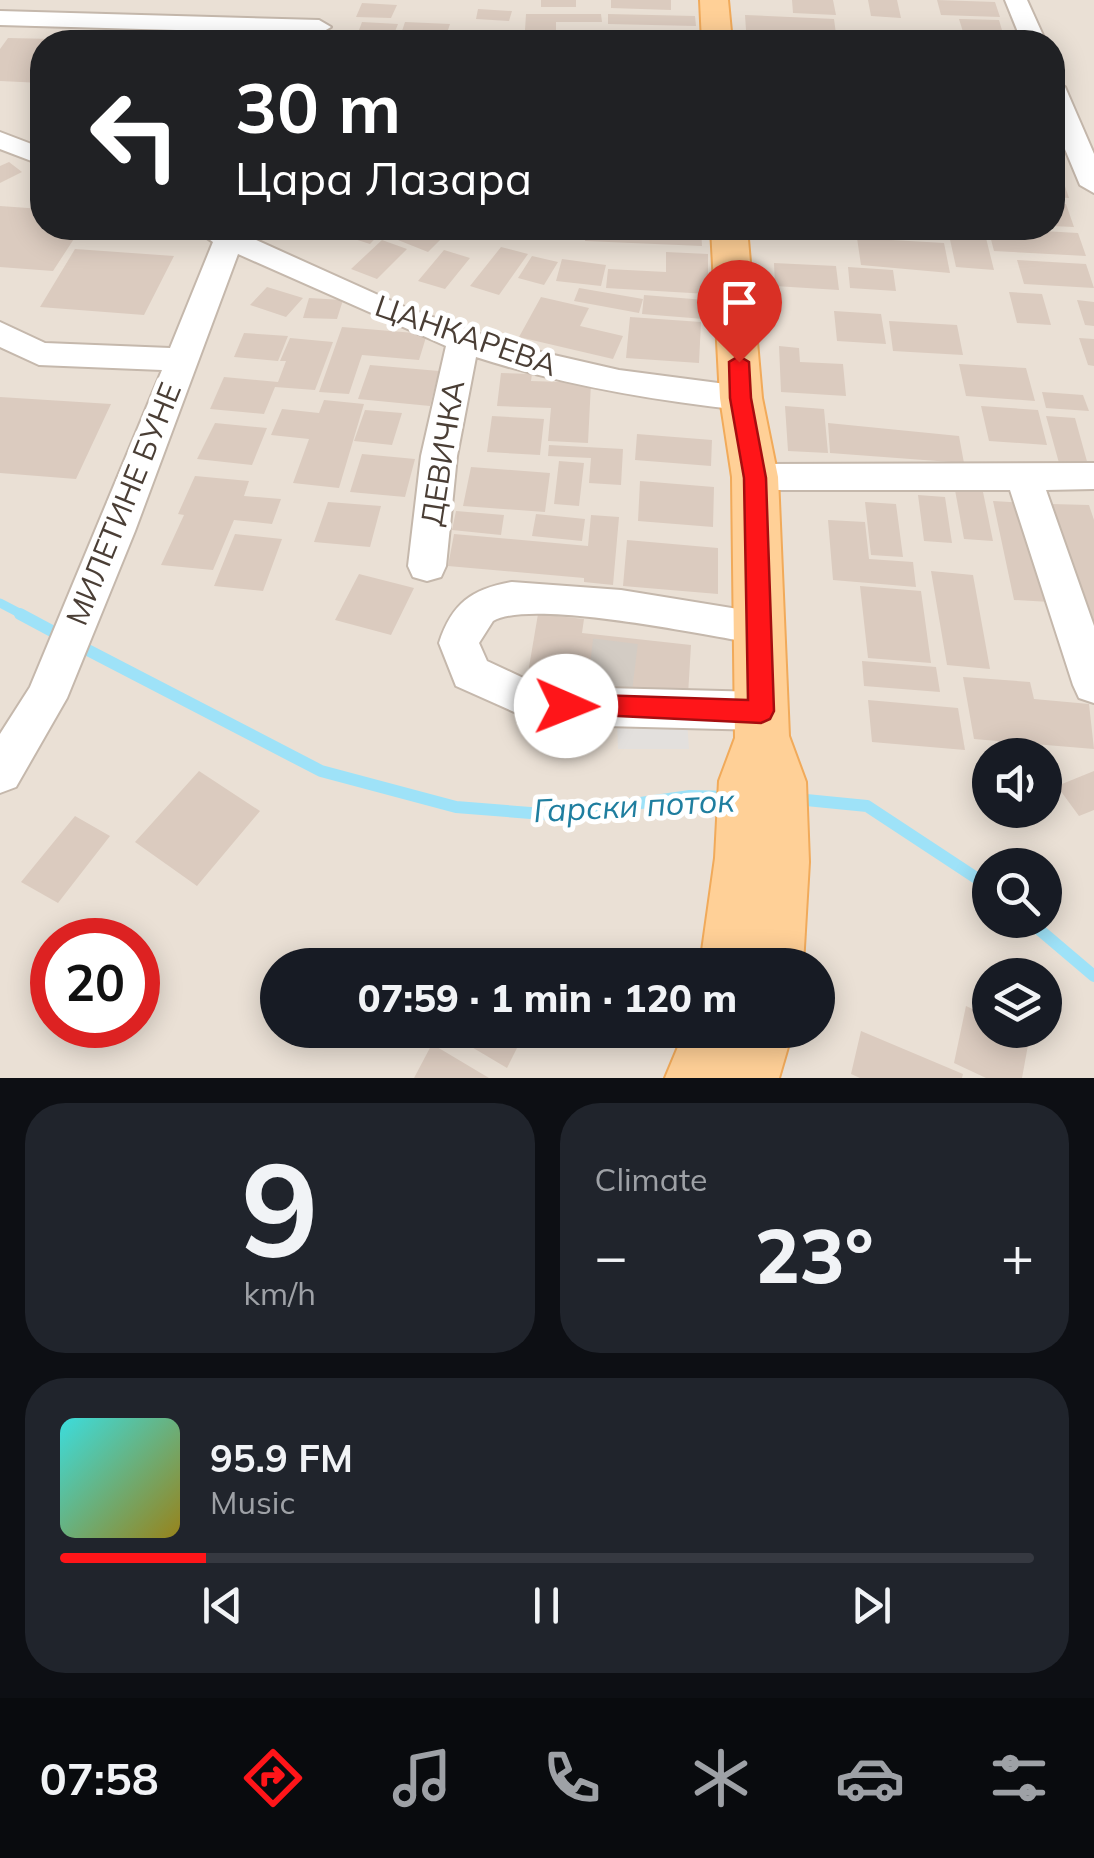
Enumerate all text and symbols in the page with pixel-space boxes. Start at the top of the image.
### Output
text: 30 m [235,63,401,151]
icon: left [70,70,200,200]
text: Цара Лазара [235,150,532,206]
pin [697,260,782,363]
icon: arrive [712,275,767,330]
street label: ЦАНКАРЕВА [370,286,562,384]
street label: МИЛЕТИНЕ БУНЕ [57,377,189,630]
street label: ДЕВИЧКА [412,378,472,528]
position arrow [514,654,618,758]
map controls [972,738,1062,1048]
button: sound [972,738,1062,828]
water label: Гарски поток [532,780,736,830]
button: search [972,848,1062,938]
speed limit sign: 20 [30,918,160,1048]
button: layers [972,958,1062,1048]
text: 07:59 · 1 min · 120 m [358,974,737,1022]
text: 9 [241,1126,319,1290]
text: Climate [595,1159,707,1199]
text: 23° [755,1208,874,1302]
text: − [595,1221,628,1290]
text: + [1001,1221,1034,1290]
text: km/h [244,1273,316,1313]
text: 95.9 FM [210,1434,353,1482]
text: Music [210,1482,295,1522]
icon: previous [195,1578,250,1633]
icon: pause [519,1578,574,1633]
icon: next [844,1578,899,1633]
icon: directions [238,1743,308,1813]
icon: music [387,1743,457,1813]
icon: phone [537,1743,607,1813]
icon: climate [686,1743,756,1813]
icon: car [835,1743,905,1813]
icon: filters [984,1743,1054,1813]
text: 07:58 [40,1750,159,1806]

